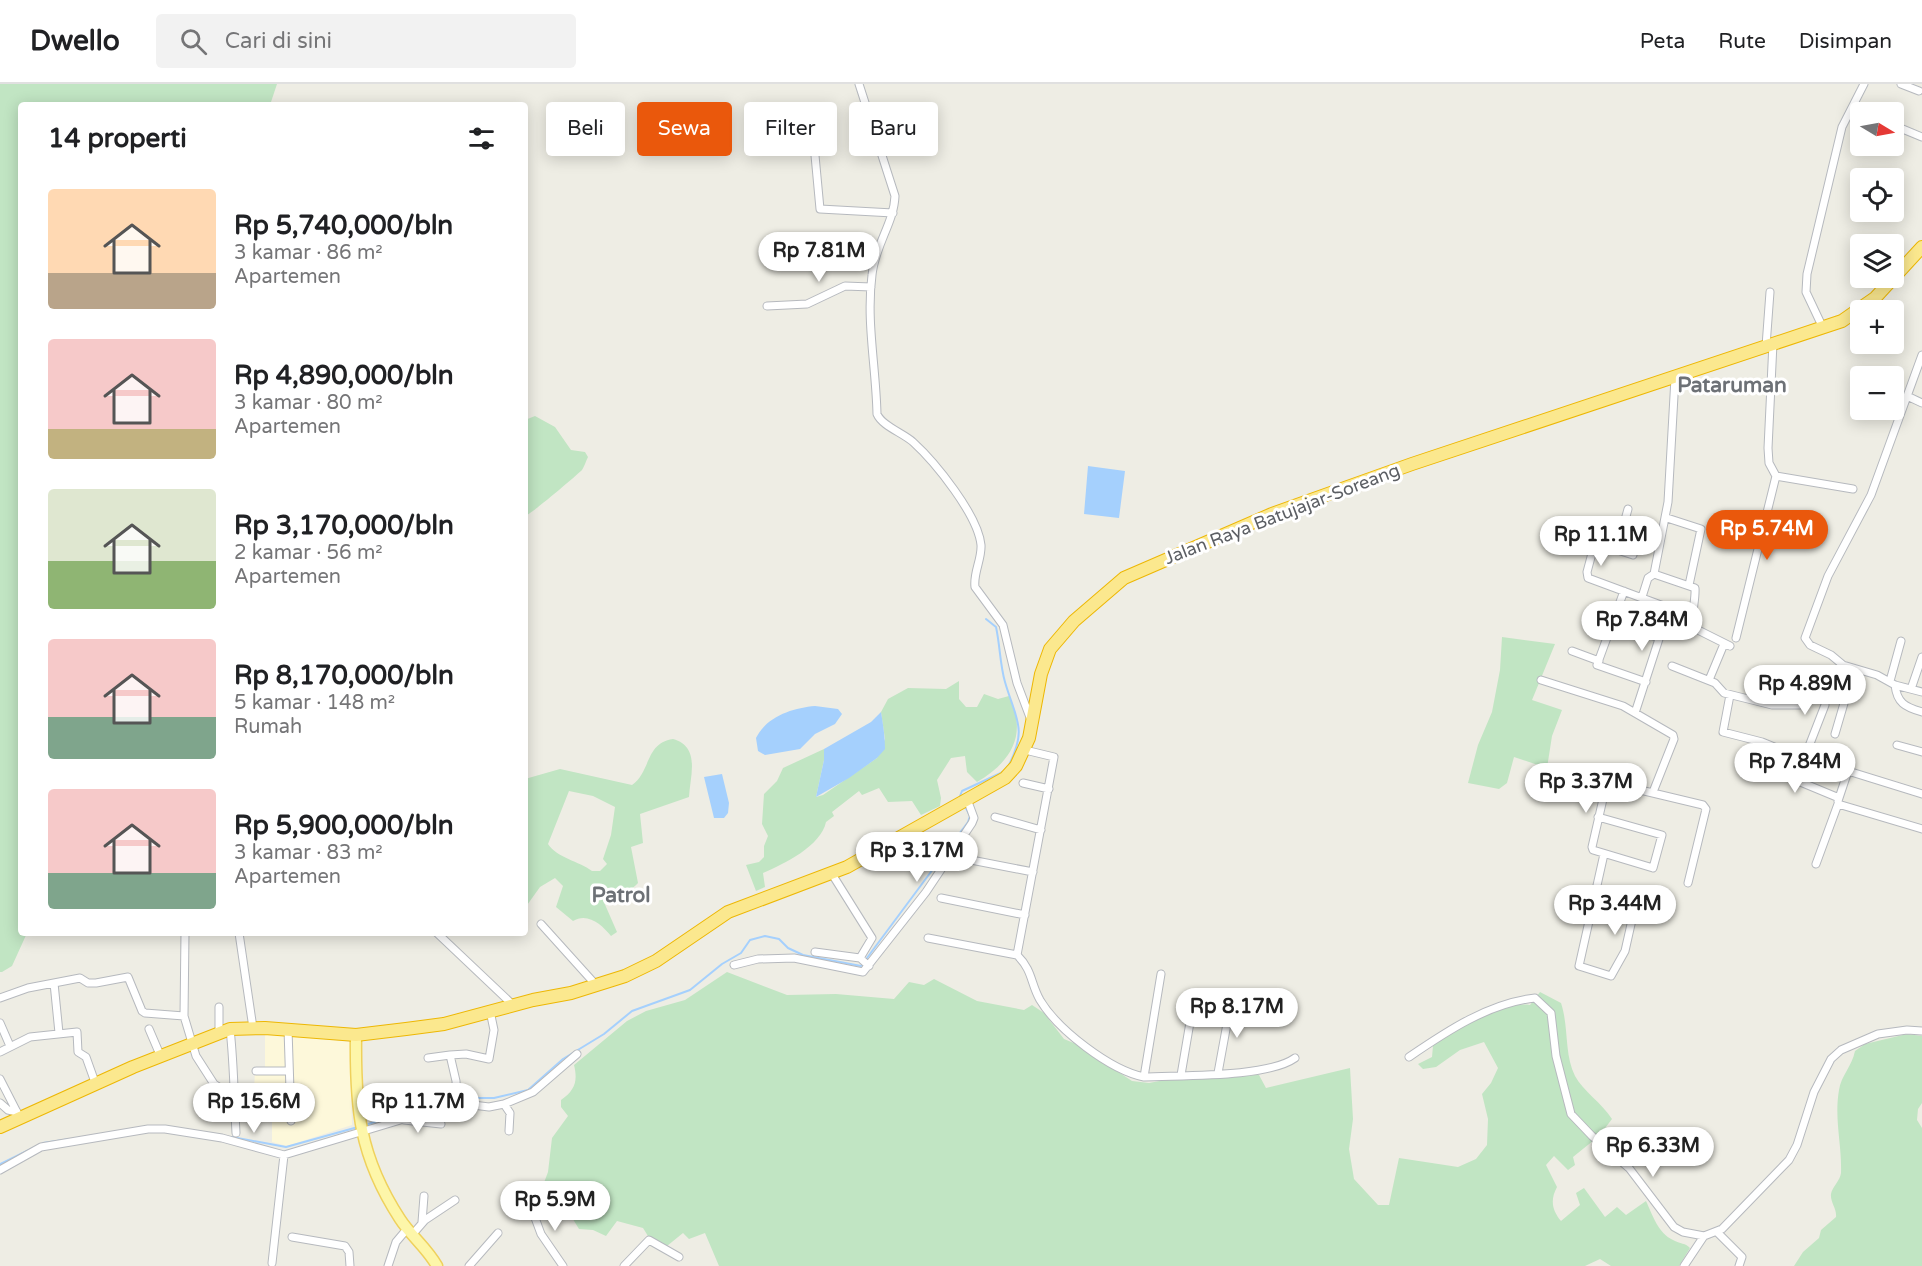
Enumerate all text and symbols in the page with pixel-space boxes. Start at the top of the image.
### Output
search box [156,14,576,68]
text: Dwello [30,24,120,58]
icon: search [177,25,210,58]
text: Cari di sini [225,28,332,54]
text: Peta [1640,29,1685,54]
text: Rute [1718,29,1766,54]
text: Disimpan [1799,29,1892,54]
chip: Beli [546,102,625,156]
chip: Sewa [637,102,732,156]
chip: Filter [744,102,837,156]
chip: Baru [849,102,938,156]
north arrow [1850,102,1904,156]
map controls [1850,102,1904,420]
icon: filters [465,122,498,155]
text: 14 properti [48,123,187,154]
button: locate [1850,168,1904,222]
text: Rp 5,740,000/bln [234,210,453,241]
icon: home [96,213,168,285]
pin: Rp 7.81M [757,232,881,283]
button: layers [1850,234,1904,288]
text: Rp 7.81M [772,239,866,263]
text: 3 kamar · 86 m² [234,241,383,265]
text: Apartemen [234,265,341,289]
button: + [1850,300,1904,354]
text: Rp 4,890,000/bln [234,360,454,391]
icon: home [96,363,168,435]
button: − [1850,366,1904,420]
district label: Pataruman [1677,373,1787,398]
text: 3 kamar · 80 m² [234,391,383,415]
text: Apartemen [234,415,341,439]
street label: Jalan Raya Batujajar-Soreang [1161,459,1403,569]
text: Rp 3,170,000/bln [234,510,454,541]
pin: Rp 5.74M [1705,510,1829,561]
icon: home [96,513,168,585]
pin: Rp 11.1M [1539,516,1663,567]
text: Rp 5.74M [1720,517,1814,541]
text: Rp 11.1M [1554,523,1648,547]
text: 2 kamar · 56 m² [234,541,383,565]
text: Apartemen [234,565,341,589]
pin: Rp 7.84M [1580,601,1704,652]
text: Rp 7.84M [1595,608,1689,632]
text: Rp 8,170,000/bln [234,660,454,691]
icon: home [96,663,168,735]
pin: Rp 4.89M [1743,665,1867,716]
text: Rp 4.89M [1758,672,1852,696]
text: 5 kamar · 148 m² [234,691,395,715]
text: Rumah [234,715,302,739]
pin: Rp 7.84M [1733,743,1857,794]
text: Rp 7.84M [1748,750,1842,774]
pin: Rp 3.37M [1524,763,1648,814]
text: Rp 3.37M [1539,770,1633,794]
text: Rp 5,900,000/bln [234,810,453,841]
icon: home [96,813,168,885]
pin: Rp 3.17M [855,832,979,883]
text: Rp 3.17M [870,839,964,863]
text: 3 kamar · 83 m² [234,841,383,865]
text: Apartemen [234,865,341,889]
district label: Patrol [592,883,650,908]
pin: Rp 3.44M [1553,885,1677,936]
text: Rp 3.44M [1568,892,1662,916]
pin: Rp 8.17M [1175,988,1299,1039]
text: Rp 8.17M [1190,995,1284,1019]
pin: Rp 15.6M [192,1083,316,1134]
pin: Rp 11.7M [356,1083,480,1134]
text: Rp 15.6M [207,1090,301,1114]
text: Rp 11.7M [371,1090,465,1114]
pin: Rp 6.33M [1591,1127,1715,1178]
text: Rp 6.33M [1606,1134,1700,1158]
pin: Rp 5.9M [500,1181,610,1232]
text: Rp 5.9M [514,1188,596,1212]

